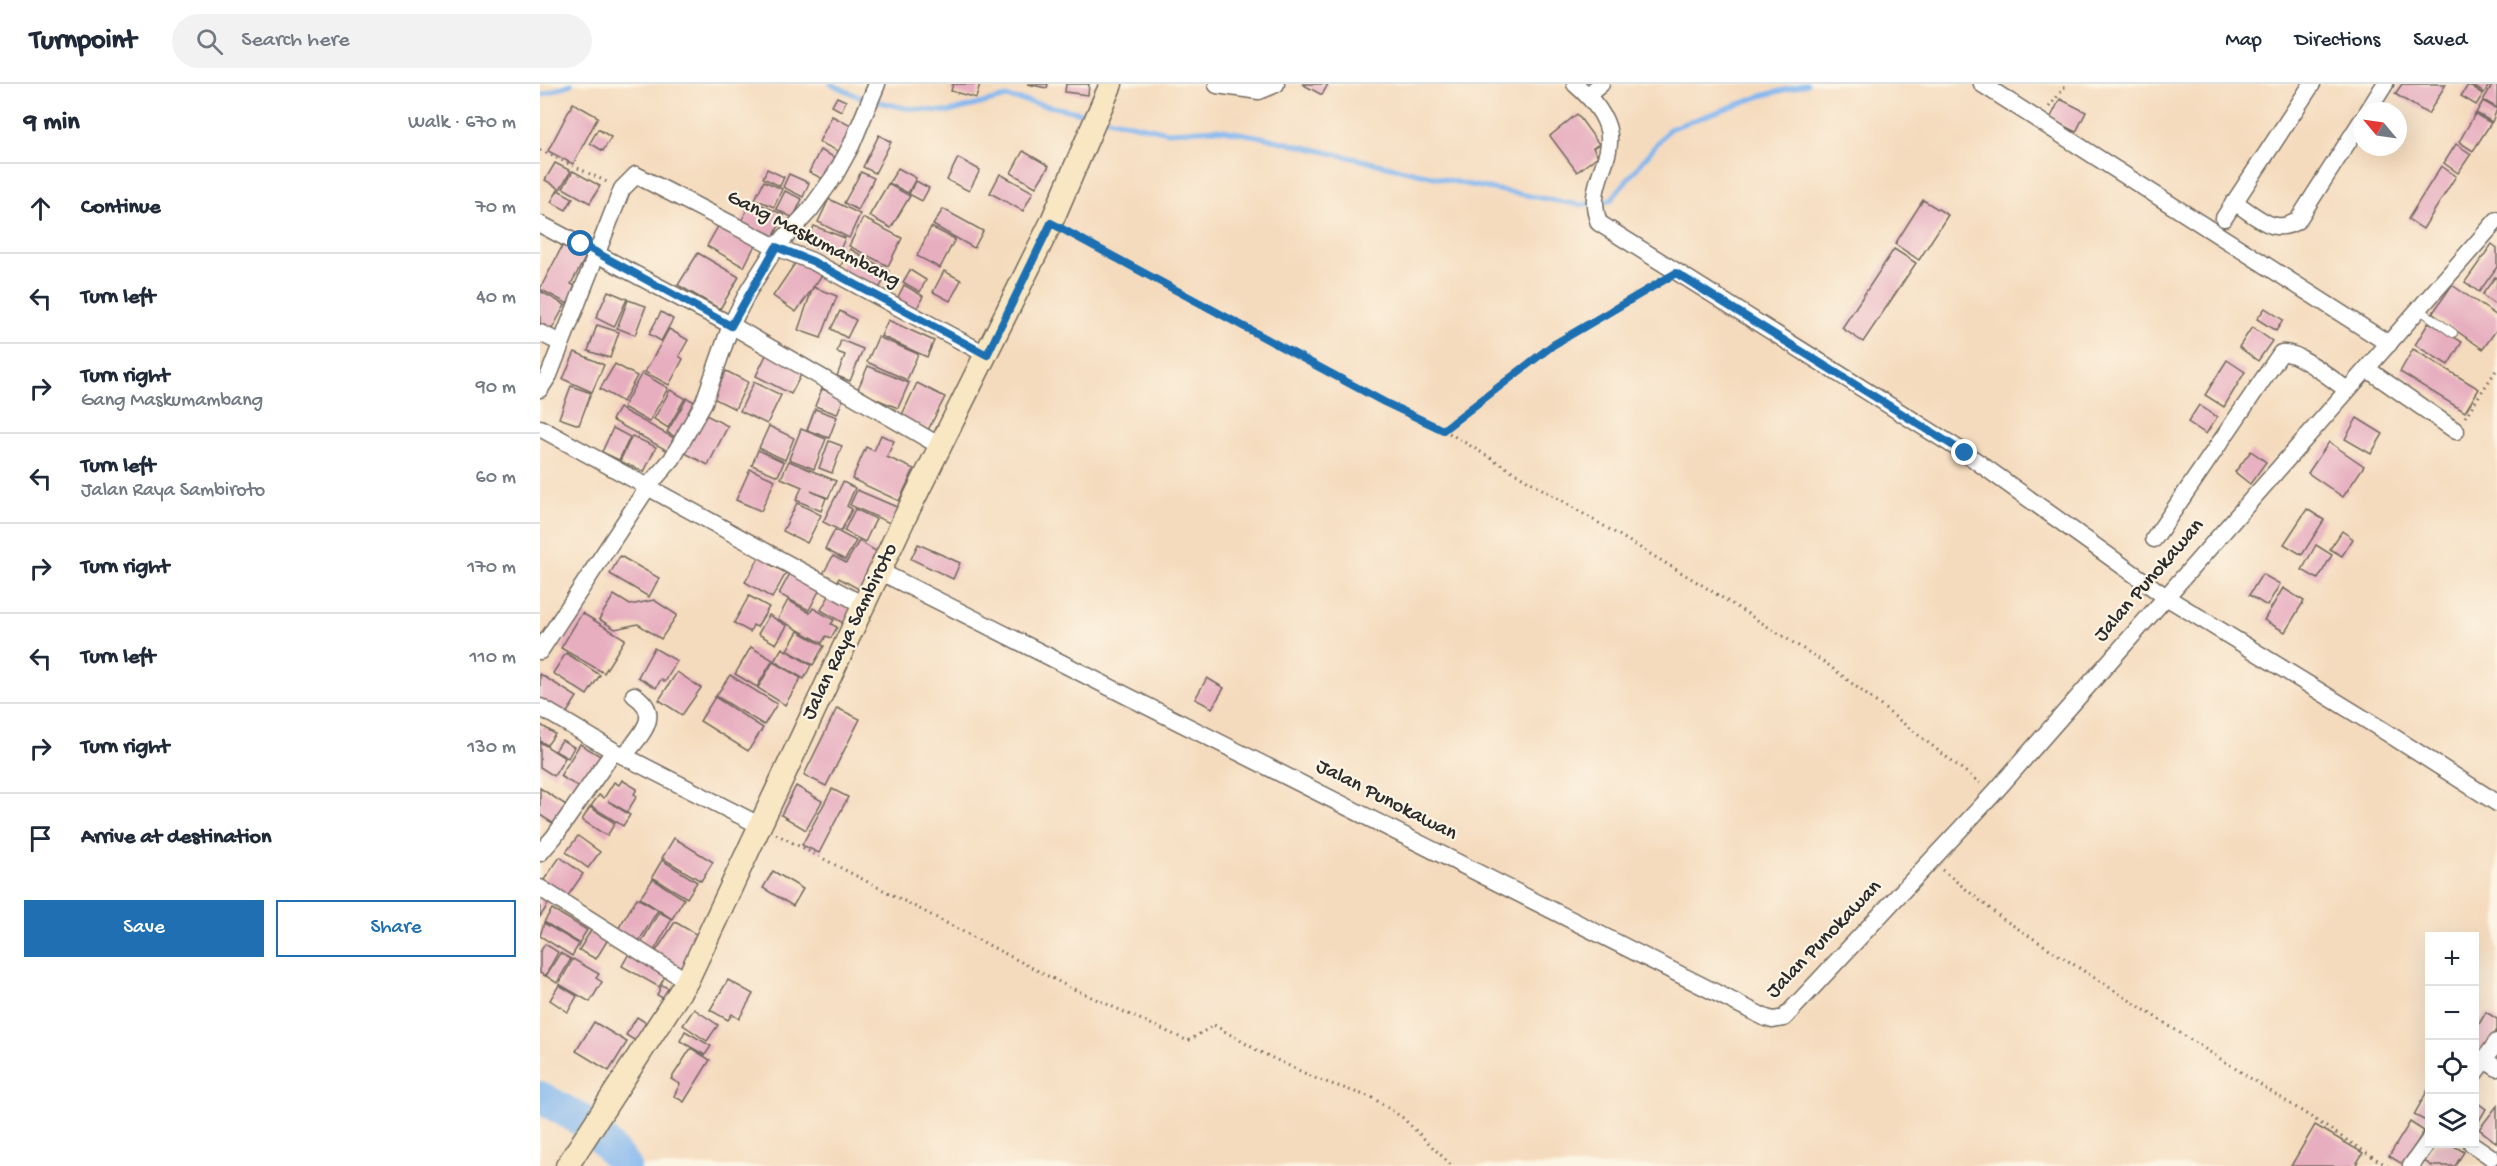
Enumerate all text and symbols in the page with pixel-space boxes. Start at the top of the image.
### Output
search box [172,14,592,68]
text: Turnpoint [30,25,136,58]
icon: search [193,25,226,58]
text: Search here [241,28,350,54]
text: Map [2225,29,2262,54]
text: Directions [2295,29,2380,54]
text: Saved [2413,29,2467,54]
north arrow [2353,102,2407,156]
text: 9 min [24,108,80,139]
text: Walk · 670 m [408,112,516,135]
street label: Gang Maskumambang [722,185,904,295]
icon: ahead [24,192,57,225]
text: Continue [81,195,161,221]
text: 70 m [475,197,516,220]
route start [567,230,593,256]
icon: left [24,282,57,315]
text: Turn left [81,285,155,311]
text: 40 m [476,287,516,310]
text: Turn right [81,364,169,390]
icon: right [24,372,57,405]
text: 90 m [476,377,516,400]
text: Gang Maskumambang [81,390,263,413]
route end [1951,439,1977,465]
text: Turn left [81,454,155,480]
icon: left [24,462,57,495]
text: 60 m [476,467,516,490]
text: Jalan Raya Sambiroto [81,480,265,503]
street label: Jalan Punokawan [2090,514,2210,648]
street label: Jalan Raya Sambiroto [797,540,905,724]
icon: right [24,552,57,585]
text: Turn right [81,555,169,581]
text: 170 m [467,557,516,580]
icon: left [24,642,57,675]
text: Turn left [81,645,155,671]
text: 110 m [470,647,516,670]
icon: right [24,732,57,765]
text: Turn right [81,735,169,761]
text: 130 m [467,737,516,760]
street label: Jalan Punokawan [1311,755,1461,847]
icon: arrive [24,822,57,855]
text: Arrive at destination [81,825,271,851]
street label: Jalan Punokawan [1762,875,1888,1005]
button: Save [24,900,264,957]
button: Share [276,900,516,957]
map controls [2425,932,2479,1148]
button: + [2425,932,2479,986]
button: − [2425,986,2479,1040]
button: locate [2425,1040,2479,1094]
button: layers [2425,1094,2479,1148]

